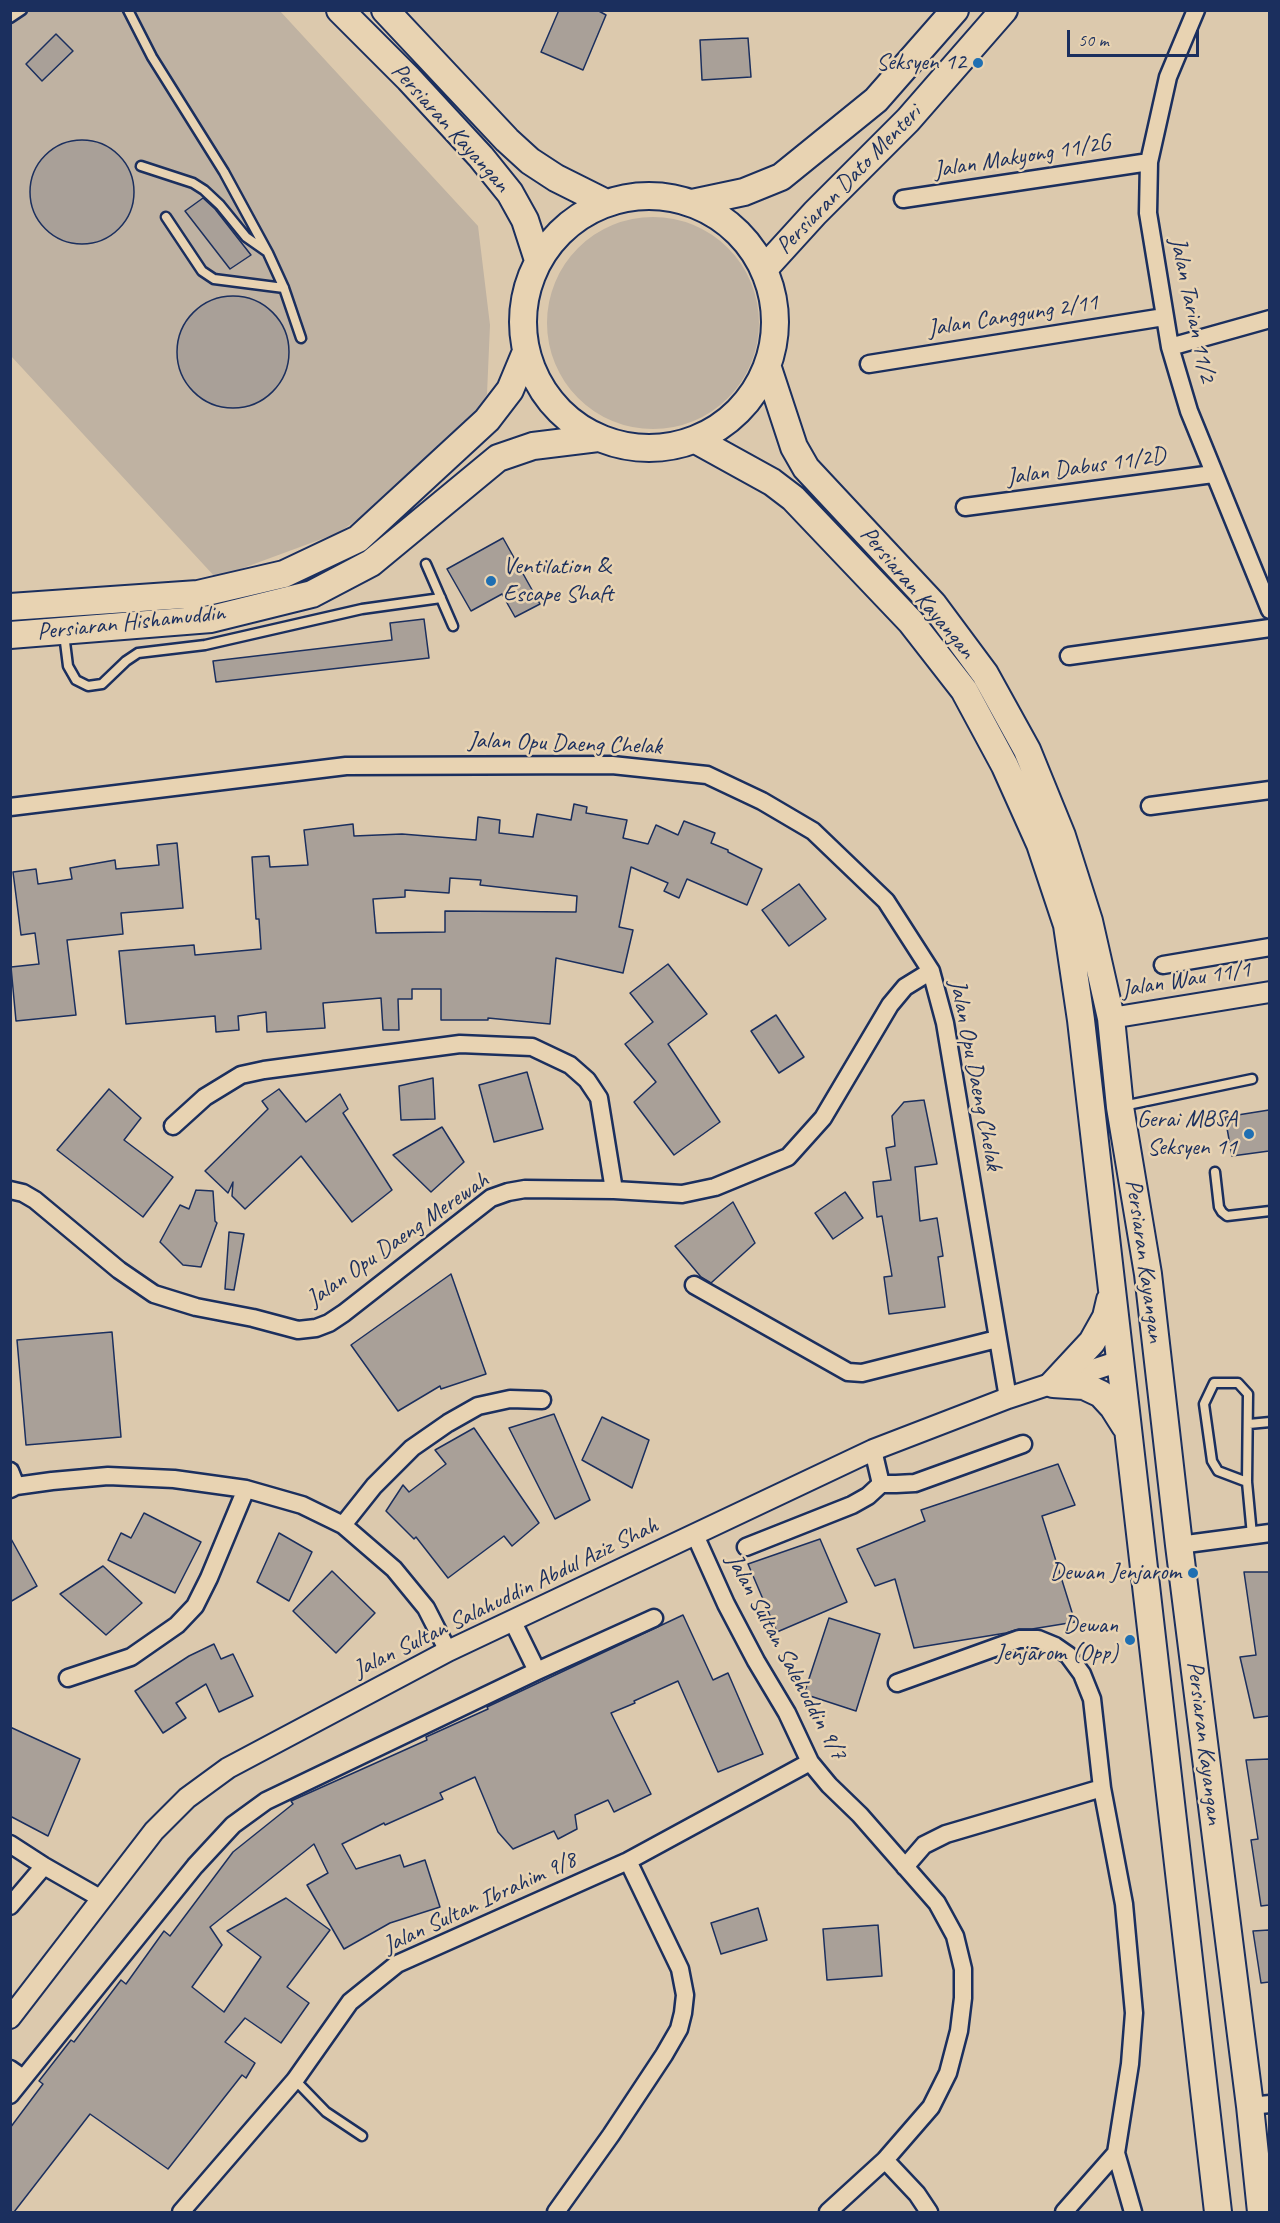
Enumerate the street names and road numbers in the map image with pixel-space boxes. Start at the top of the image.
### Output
street label: Persiaran Kayangan [384,57,516,199]
street label: Persiaran Dato Menteri [770,99,928,261]
street label: Jalan Makyong 11/2G [932,129,1112,185]
street label: Jalan Tarian 11/2 [1163,235,1221,385]
street label: Jalan Canggung 2/11 [926,288,1100,344]
street label: Jalan Dabus 11/2D [1005,442,1167,492]
street label: Persiaran Kayangan [853,521,981,665]
street label: Persiaran Hishamuddin [36,599,226,647]
street label: Jalan Opu Daeng Chelak [468,726,662,762]
street label: Jalan Wau 11/1 [1119,956,1253,1004]
street label: Jalan Opu Daeng Chelak [942,977,1008,1173]
street label: Jalan Opu Daeng Merewah [301,1166,495,1314]
street label: Persiaran Kayangan [1118,1178,1170,1344]
street label: Jalan Sultan Salahuddin Abdul Aziz Shah [349,1512,663,1684]
street label: Jalan Sultan Salehuddin 9/7 [719,1549,853,1765]
street label: Persiaran Kayangan [1180,1660,1228,1826]
street label: Jalan Sultan Ibrahim 9/8 [379,1846,581,1960]

